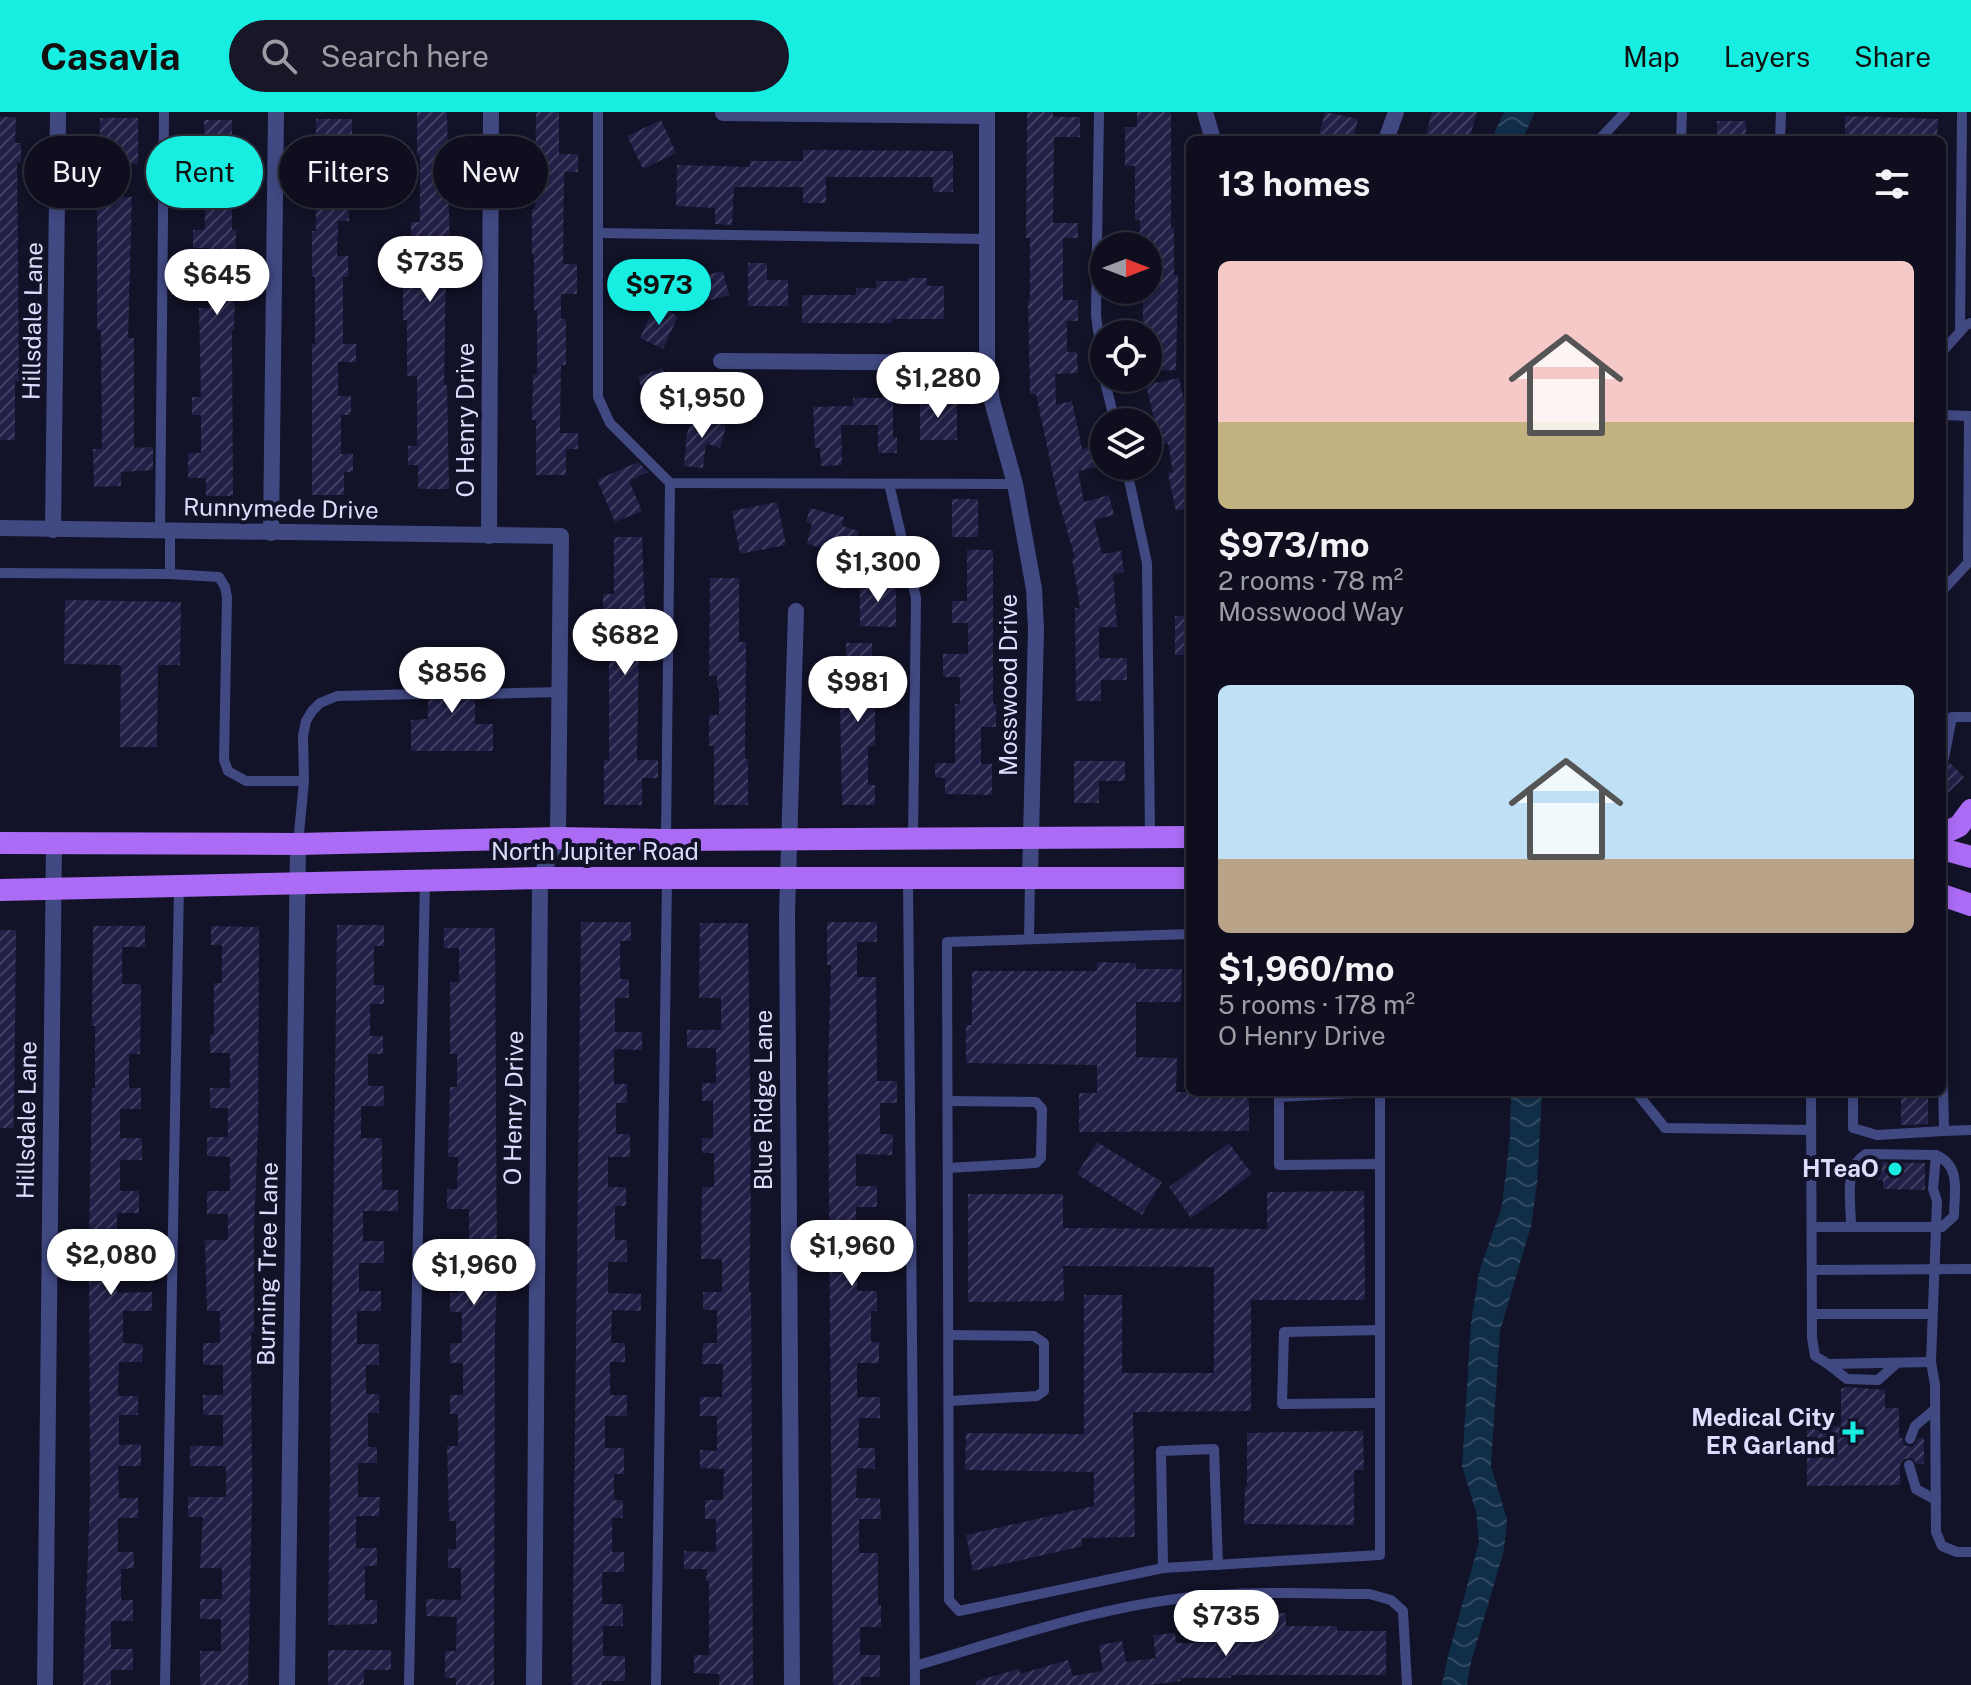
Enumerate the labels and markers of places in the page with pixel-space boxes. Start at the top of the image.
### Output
pin: $735 [383,236,477,304]
pin: $645 [170,249,264,317]
pin: $973 [612,259,706,327]
pin: $1,280 [873,352,1003,420]
pin: $1,950 [637,372,767,440]
pin: $1,300 [813,536,943,604]
pin: $682 [578,609,672,677]
pin: $856 [405,647,499,715]
pin: $981 [811,656,905,724]
place label: HTeaO [1802,1154,1879,1182]
marker: HTeaO [1886,1160,1904,1178]
pin: $1,960 [787,1220,917,1288]
pin: $2,080 [46,1229,176,1297]
pin: $1,960 [409,1239,539,1307]
place label: Medical City ER Garland [1691,1403,1835,1459]
marker: Medical City ER Garland [1842,1421,1864,1443]
pin: $735 [1179,1590,1273,1658]

